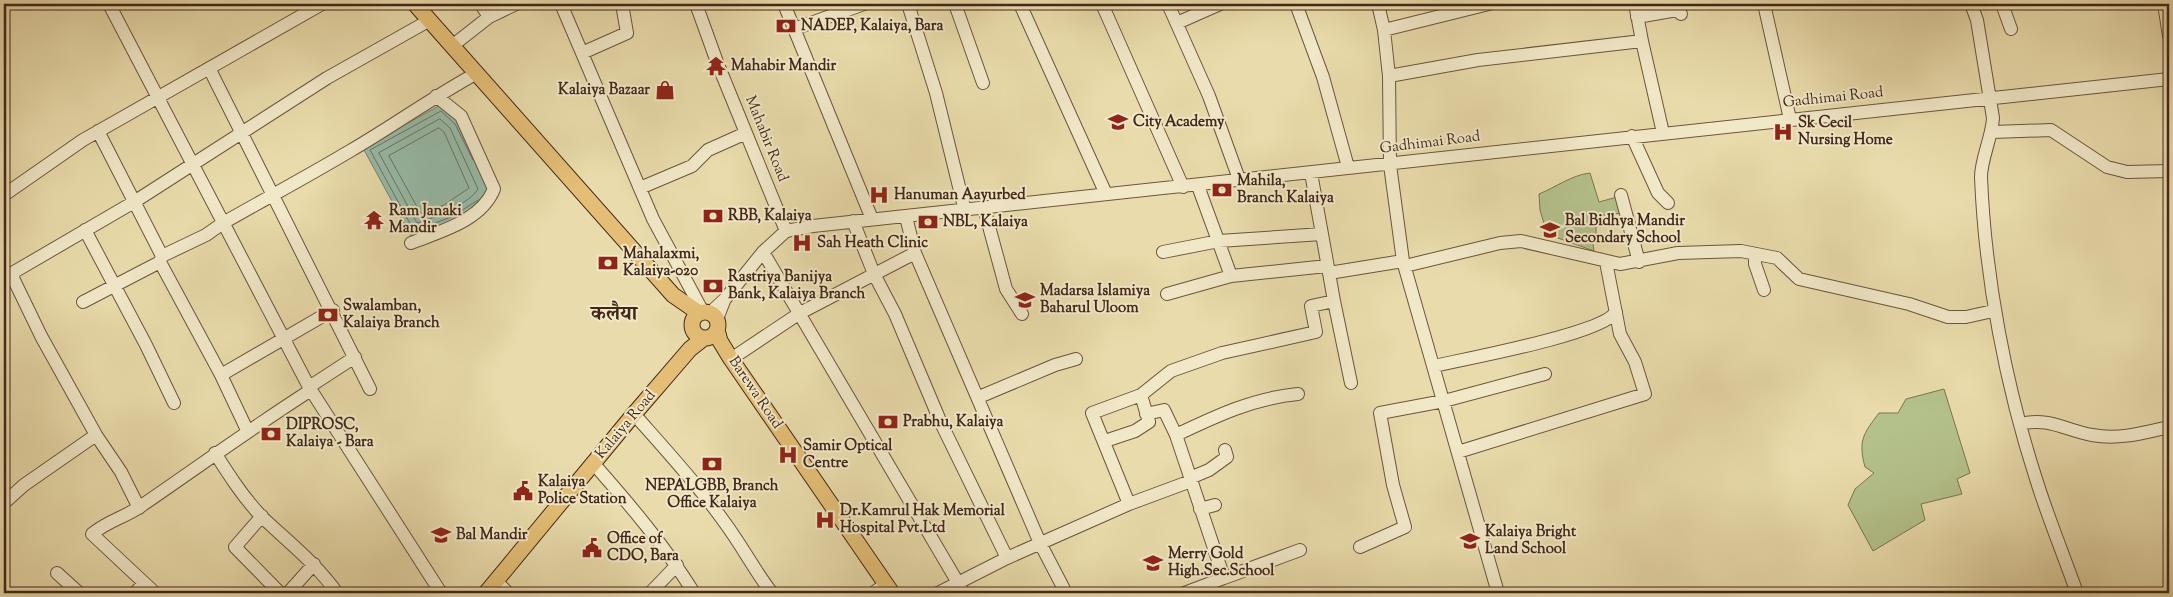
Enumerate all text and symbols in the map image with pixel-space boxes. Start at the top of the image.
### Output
bank icon: NADEP, Kalaiya, Bara [775,15,797,37]
place label: NADEP, Kalaiya, Bara [801,16,943,37]
temple icon: Mahabir Mandir [705,55,727,77]
place label: Mahabir Mandir [731,56,837,77]
shop icon: Kalaiya Bazaar [654,79,676,101]
place label: Kalaiya Bazaar [558,80,650,101]
street label: Gadhimai Road [1782,82,1885,114]
street label: Mahabir Road [739,93,793,186]
school or university icon: City Academy [1107,111,1129,133]
place label: City Academy [1133,112,1225,133]
place label: Sk Cecil Nursing Home [1798,113,1893,151]
hospital icon: Sk Cecil Nursing Home [1772,121,1794,143]
street label: Gadhimai Road [1379,126,1482,160]
place label: Mahila, Branch Kalaiya [1237,171,1334,209]
bank icon: Mahila, Branch Kalaiya [1211,179,1233,201]
hospital icon: Hanuman Aayurbed [868,184,890,206]
place label: Hanuman Aayurbed [894,185,1026,206]
place label: Ram Janaki Mandir [389,201,463,239]
bank icon: RBB, Kalaiya [702,205,724,227]
place label: RBB, Kalaiya [728,206,812,227]
temple icon: Ram Janaki Mandir [363,209,385,231]
bank icon: NBL, Kalaiya [917,211,939,233]
place label: Bal Bidhya Mandir Secondary School [1565,211,1685,249]
place label: NBL, Kalaiya [943,212,1028,233]
school or university icon: Bal Bidhya Mandir Secondary School [1539,219,1561,241]
hospital icon: Sah Heath Clinic [791,232,813,254]
place label: Sah Heath Clinic [817,233,928,254]
place label: Mahalaxmi, Kalaiya-020 [623,244,699,282]
bank icon: Mahalaxmi, Kalaiya-020 [597,252,619,274]
place label: Rastriya Banijya Bank, Kalaiya Branch [728,267,865,305]
bank icon: Rastriya Banijya Bank, Kalaiya Branch [702,275,724,297]
place label: Madarsa Islamiya Baharul Uloom [1040,281,1150,319]
school or university icon: Madarsa Islamiya Baharul Uloom [1014,289,1036,311]
place label: Swalamban, Kalaiya Branch [343,296,440,334]
district label: कलैया [589,300,639,330]
bank icon: Swalamban, Kalaiya Branch [317,304,339,326]
street label: Barewa Road [723,352,787,434]
street label: Kalaiya Road [591,386,661,464]
bank icon: Prabhu, Kalaiya [877,411,899,433]
place label: Prabhu, Kalaiya [903,412,1004,433]
place label: DIPROSC, Kalaiya - Bara [286,415,374,453]
bank icon: DIPROSC, Kalaiya - Bara [260,423,282,445]
place label: Samir Optical Centre [803,436,893,474]
hospital icon: Samir Optical Centre [777,444,799,466]
bank icon: NEPALGBB, Branch Office Kalaiya [701,453,723,475]
place label: Kalaiya Police Station [538,472,627,510]
place label: NEPALGBB, Branch Office Kalaiya [645,476,779,514]
public building icon: Kalaiya Police Station [512,480,534,502]
place label: Dr.Kamrul Hak Memorial Hospital Pvt.Ltd [840,501,1006,539]
hospital icon: Dr.Kamrul Hak Memorial Hospital Pvt.Ltd [814,509,836,531]
place label: Kalaiya Bright Land School [1485,522,1577,560]
school or university icon: Bal Mandir [430,524,452,546]
place label: Bal Mandir [456,525,528,546]
place label: Office of CDO, Bara [607,529,679,567]
school or university icon: Kalaiya Bright Land School [1459,530,1481,552]
public building icon: Office of CDO, Bara [581,537,603,559]
place label: Merry Gold High.Sec.School [1168,544,1275,582]
school or university icon: Merry Gold High.Sec.School [1142,552,1164,574]

